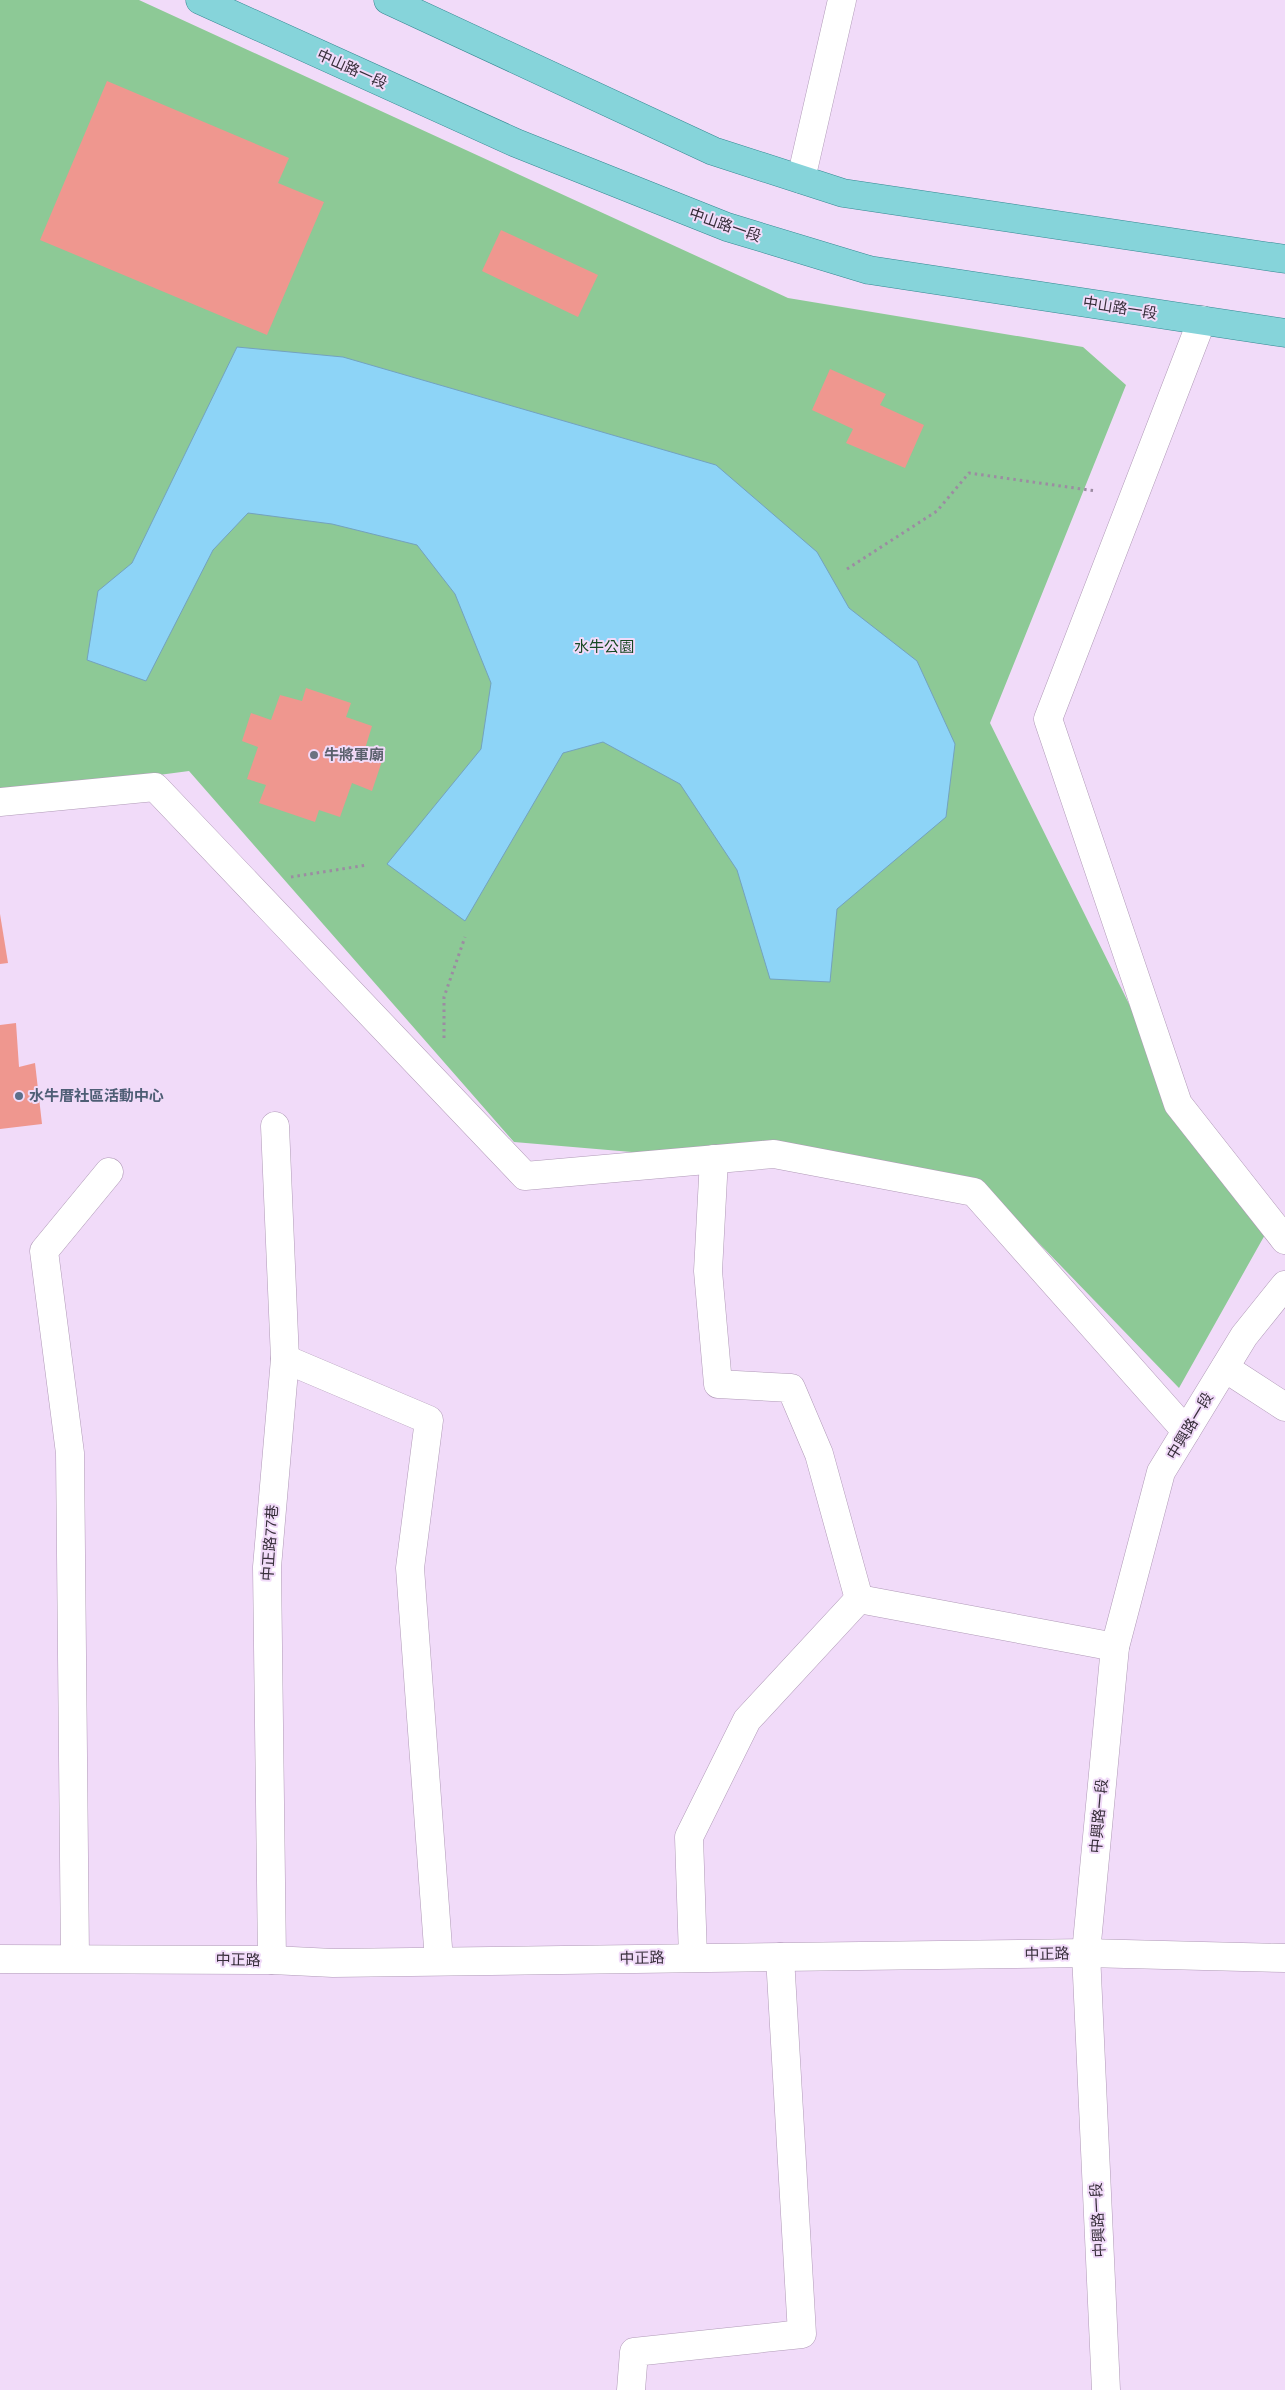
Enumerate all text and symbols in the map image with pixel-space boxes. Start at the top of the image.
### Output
street label: 中山路一段 [314,46,390,92]
street label: 中山路一段 [687,204,763,245]
street label: 中山路一段 [1082,293,1158,322]
park label: 水牛公園 [574,638,634,655]
place label: 牛將軍廟 [324,746,384,763]
marker: 牛將軍廟 [308,749,320,761]
place label: 水牛厝社區活動中心 [29,1087,164,1104]
marker: 水牛厝社區活動中心 [13,1090,25,1102]
street label: 中興路一段 [1163,1389,1216,1462]
street label: 中正路77巷 [258,1504,281,1582]
street label: 中興路一段 [1087,1778,1110,1854]
street label: 中正路 [1024,1945,1070,1962]
street label: 中正路 [619,1949,665,1966]
street label: 中正路 [215,1951,261,1968]
street label: 中興路一段 [1087,2182,1108,2258]

